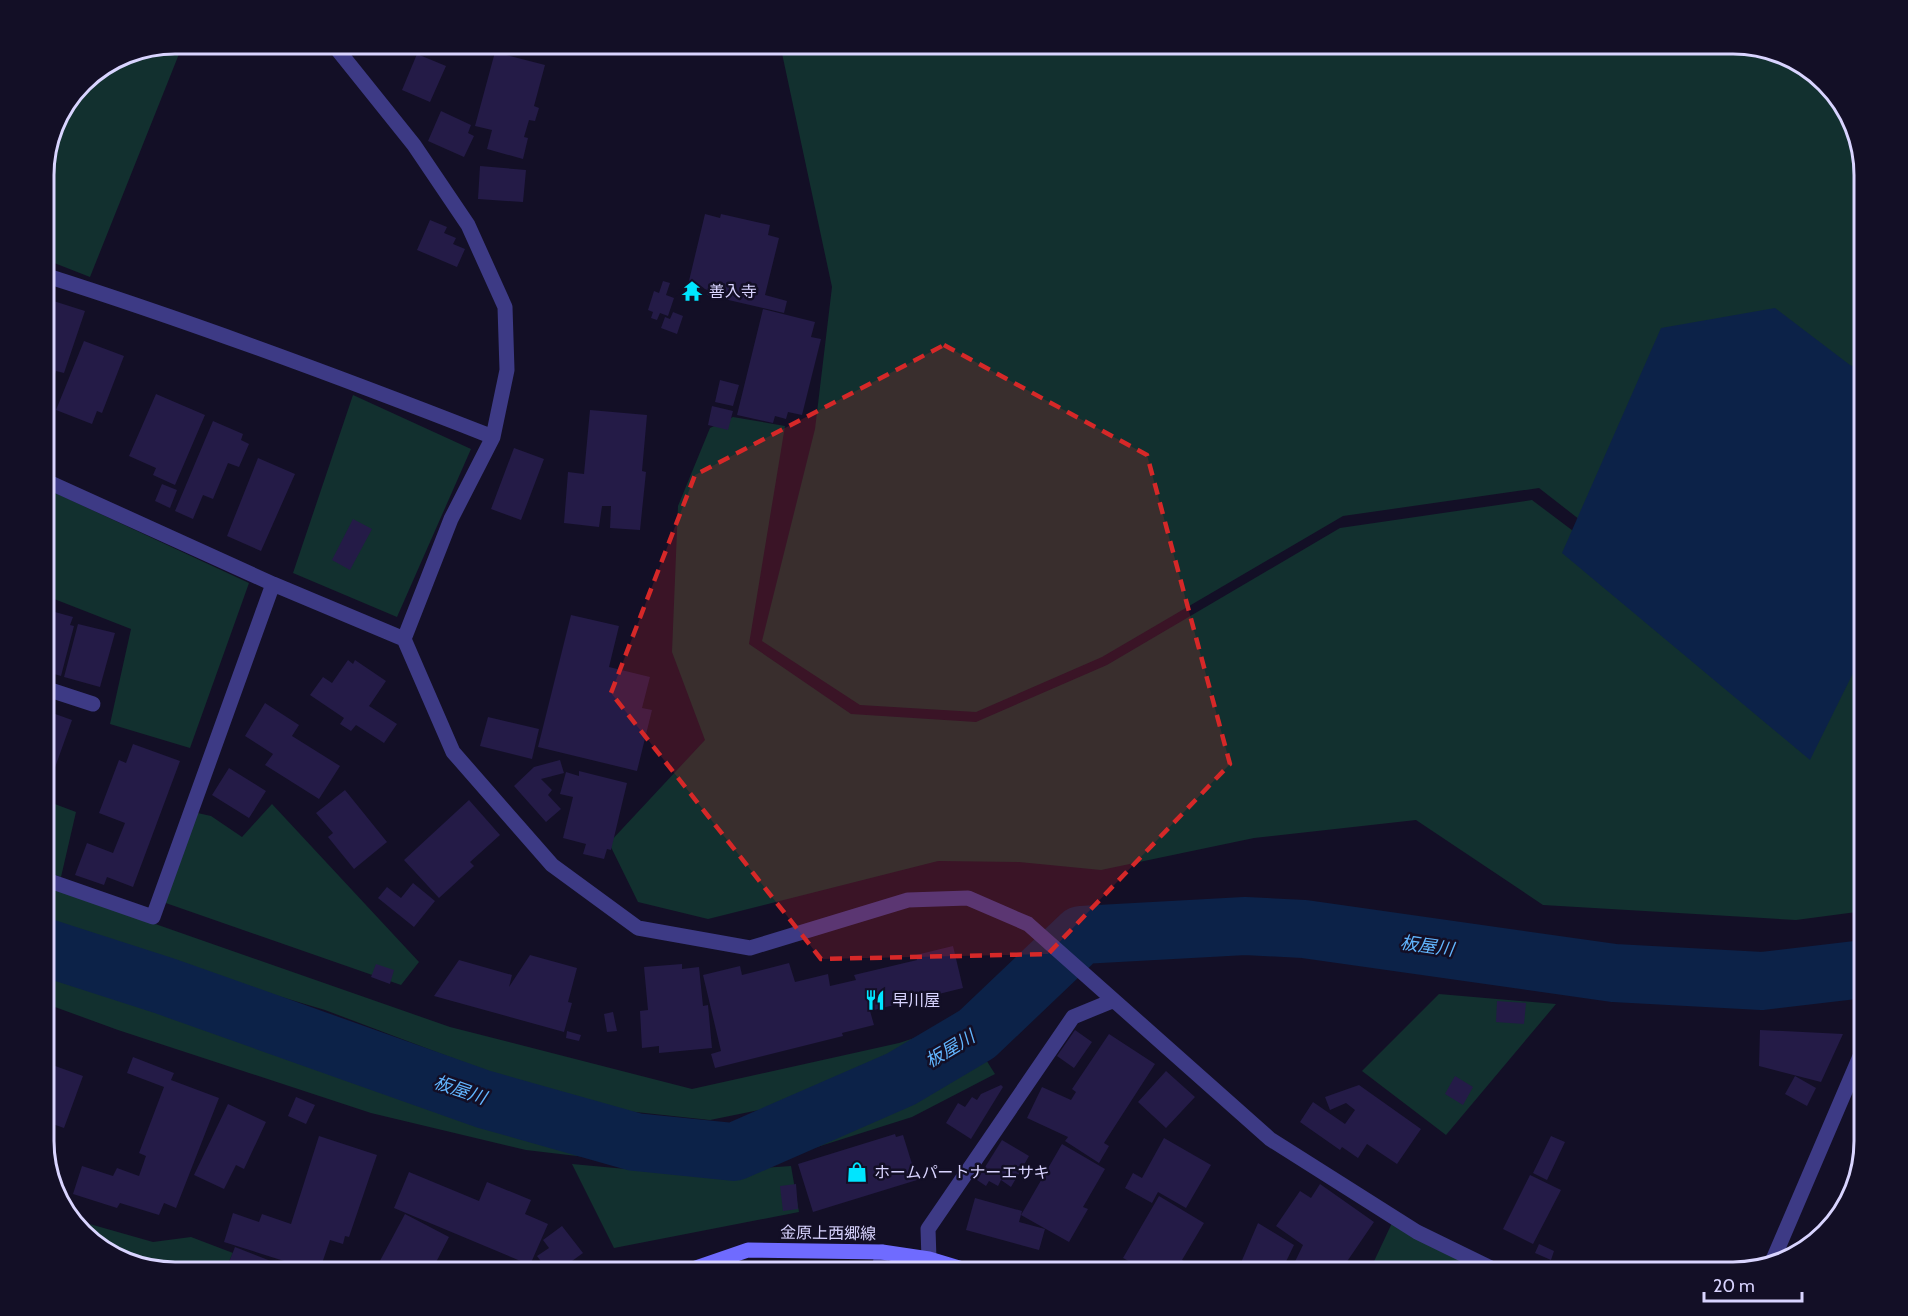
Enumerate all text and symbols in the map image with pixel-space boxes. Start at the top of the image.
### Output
temple icon: 善入寺 [680,279,704,303]
place label: 善入寺 [709,282,757,301]
water label: 板屋川 [1399,931,1457,961]
restaurant icon: 早川屋 [863,988,887,1012]
place label: 早川屋 [892,991,940,1010]
water label: 板屋川 [921,1025,981,1072]
water label: 板屋川 [431,1071,491,1110]
shop icon: ホームパートナーエサキ [845,1160,869,1184]
place label: ホームパートナーエサキ [874,1163,1050,1182]
street label: 金原上西郷線 [780,1223,876,1243]
scale bar [1704,1265,1802,1303]
text: 20 m [1713,1275,1755,1297]

